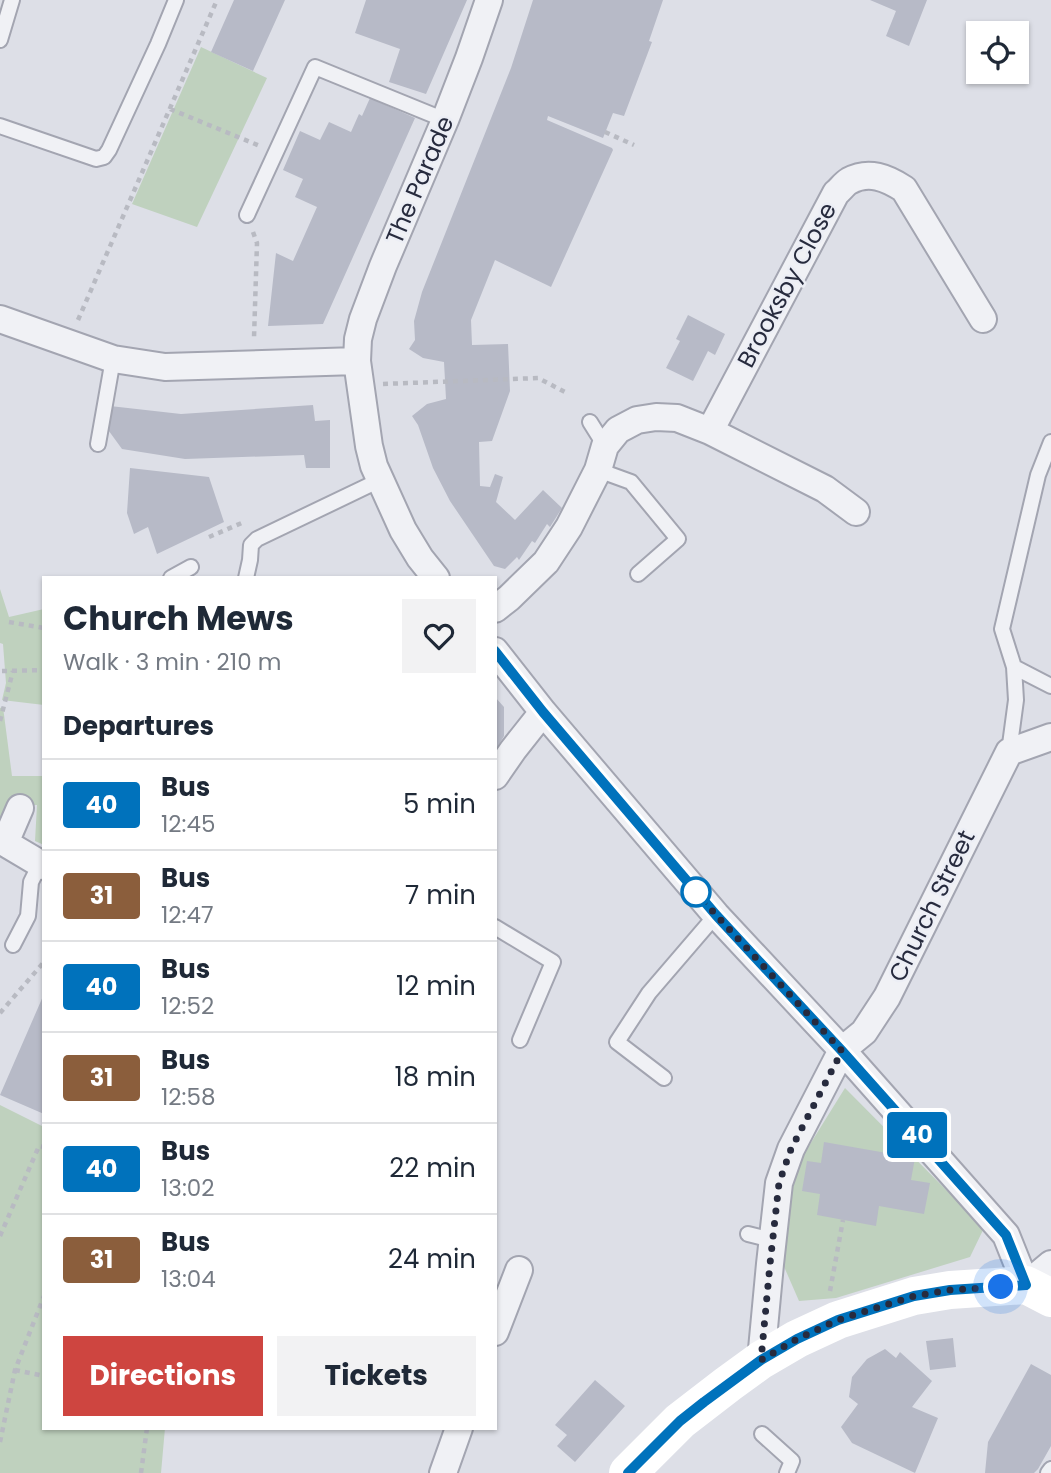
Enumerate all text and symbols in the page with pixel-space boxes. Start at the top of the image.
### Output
map controls [966,21,1029,84]
button: locate [966,21,1029,84]
street label: The Parade [378,111,461,249]
street label: Brooksby Close [729,196,844,373]
text: Church Mews [63,595,294,642]
button: heart [402,599,476,673]
text: Walk · 3 min · 210 m [63,646,281,678]
text: Departures [63,708,214,744]
text: Bus [161,769,210,805]
text: 5 min [403,786,476,822]
text: 40 [86,788,117,821]
text: 12:45 [161,808,215,840]
street label: Church Street [881,824,983,987]
text: Bus [161,860,210,896]
text: 7 min [405,877,476,913]
unlabelled marker [681,877,711,907]
text: 31 [90,879,113,912]
text: 12:47 [161,899,214,931]
text: Bus [161,951,210,987]
text: 12 min [396,968,476,1004]
text: 40 [86,970,117,1003]
text: 12:52 [161,990,214,1022]
text: Bus [161,1042,210,1078]
text: 18 min [395,1059,476,1095]
text: 31 [90,1061,113,1094]
text: 12:58 [161,1081,215,1113]
line badge: 40 [886,1112,948,1158]
text: 40 [901,1118,933,1151]
text: Bus [161,1133,210,1169]
text: 22 min [389,1150,476,1186]
text: 40 [86,1152,117,1185]
text: 13:02 [161,1172,214,1204]
text: Bus [161,1224,210,1260]
text: 24 min [388,1241,476,1277]
text: 31 [90,1243,113,1276]
text: 13:04 [161,1263,216,1295]
your location [983,1269,1018,1304]
button: Directions [63,1336,263,1416]
button: Tickets [277,1336,476,1416]

